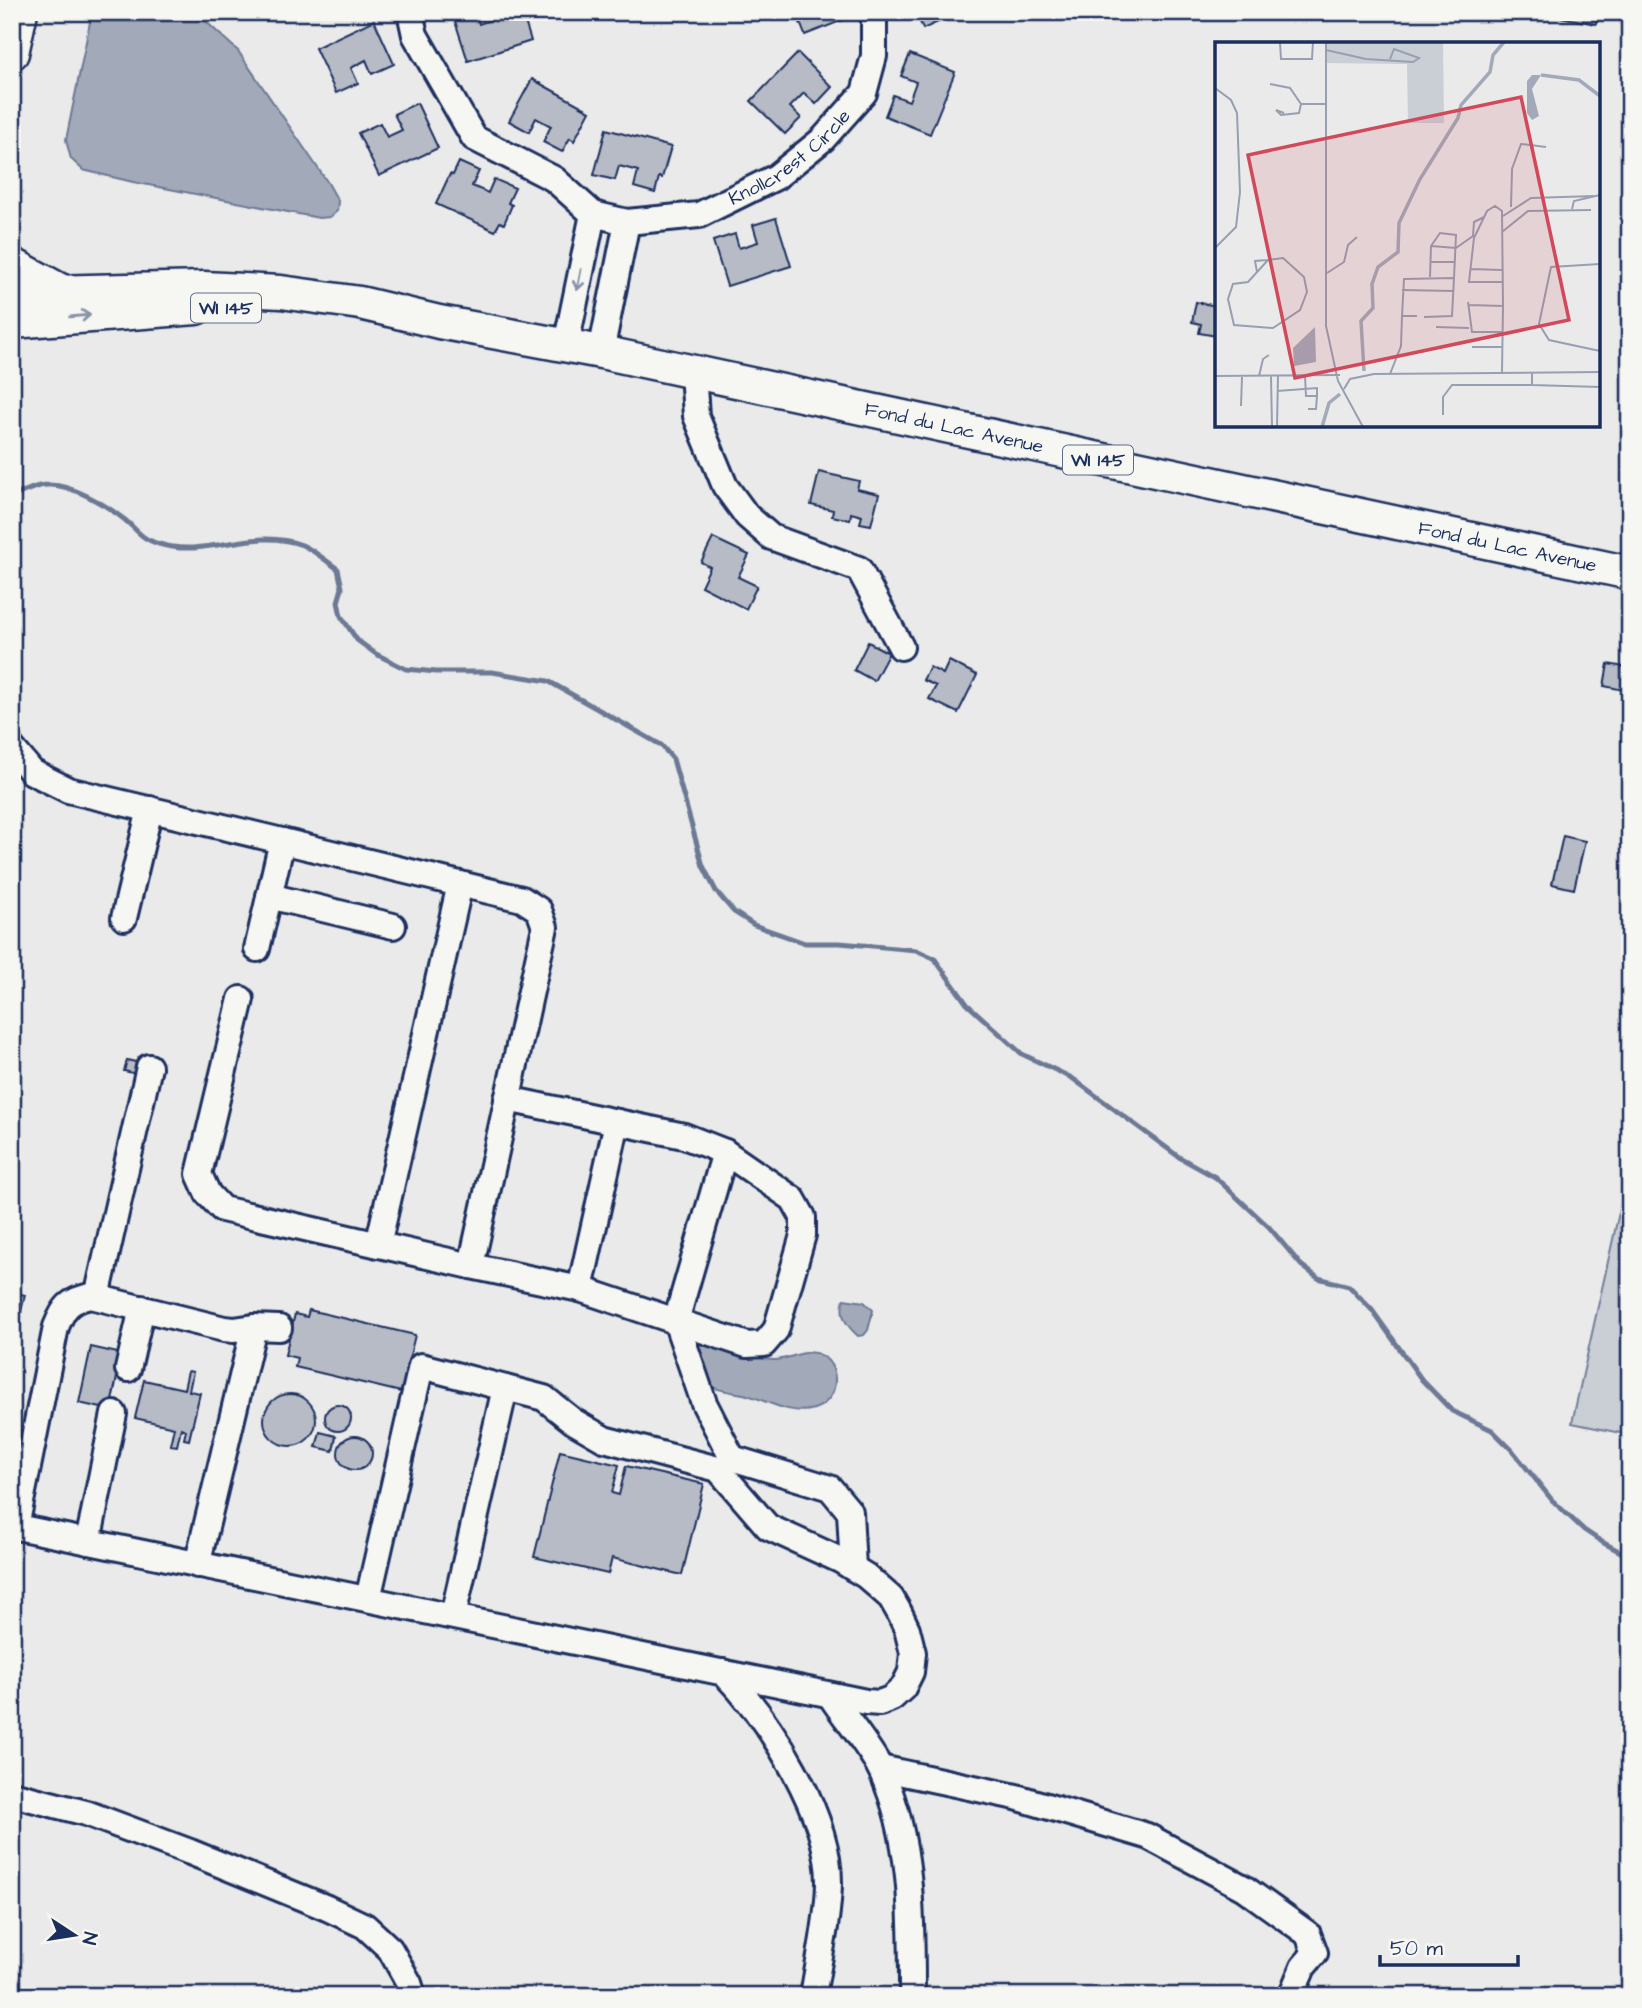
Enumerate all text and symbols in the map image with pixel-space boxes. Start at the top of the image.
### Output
inset map [1215,42,1600,427]
street label: Knollcrest Circle [724,103,857,212]
one-way arrow [572,268,586,291]
road number: WI 145 [191,294,261,322]
one-way arrow [68,309,91,322]
street label: Fond du Lac Avenue [862,396,1046,460]
road number: WI 145 [1063,446,1133,474]
street label: Fond du Lac Avenue [1416,514,1599,579]
north arrow [38,1899,108,1969]
scale bar [1380,1924,1518,1968]
text: N [75,1930,104,1947]
text: 50 m [1390,1934,1444,1963]

